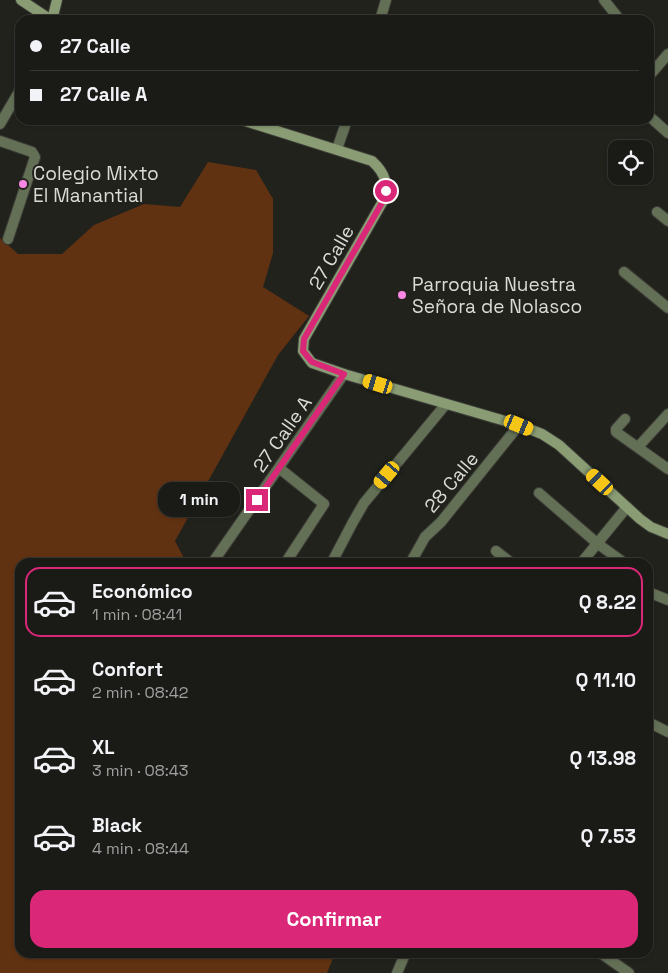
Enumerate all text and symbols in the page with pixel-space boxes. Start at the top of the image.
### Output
text: 27 Calle [60,34,131,59]
text: 27 Calle A [60,82,147,107]
map controls [608,140,653,185]
button: locate [608,140,653,185]
place label: Colegio Mixto El Manantial [33,161,159,208]
marker: Colegio Mixto El Manantial [17,178,29,190]
route start [375,180,397,202]
street label: 27 Calle [303,220,360,294]
place label: Parroquia Nuestra Señora de Nolasco [412,272,582,319]
marker: Parroquia Nuestra Señora de Nolasco [396,289,408,301]
car [361,372,394,396]
street label: 27 Calle A [247,391,318,477]
car [502,412,535,438]
street label: 28 Calle [419,447,484,518]
car [371,459,402,491]
car [583,466,616,498]
callout: 1 min [157,482,240,518]
text: 1 min [179,489,219,510]
route end [246,489,268,511]
text: Económico [92,579,193,604]
icon: car [32,580,77,625]
text: Q 8.22 [579,590,636,615]
text: 1 min · 08:41 [92,604,182,625]
text: Confort [92,657,163,682]
icon: car [32,658,77,703]
text: Q 11.10 [576,668,636,693]
text: 2 min · 08:42 [92,682,188,703]
text: XL [92,735,115,760]
icon: car [32,736,77,781]
text: Q 13.98 [569,746,636,771]
text: 3 min · 08:43 [92,760,188,781]
text: Black [92,813,142,838]
icon: car [32,814,77,859]
text: Q 7.53 [580,824,636,849]
text: 4 min · 08:44 [92,838,189,859]
button: Confirmar [30,890,638,948]

